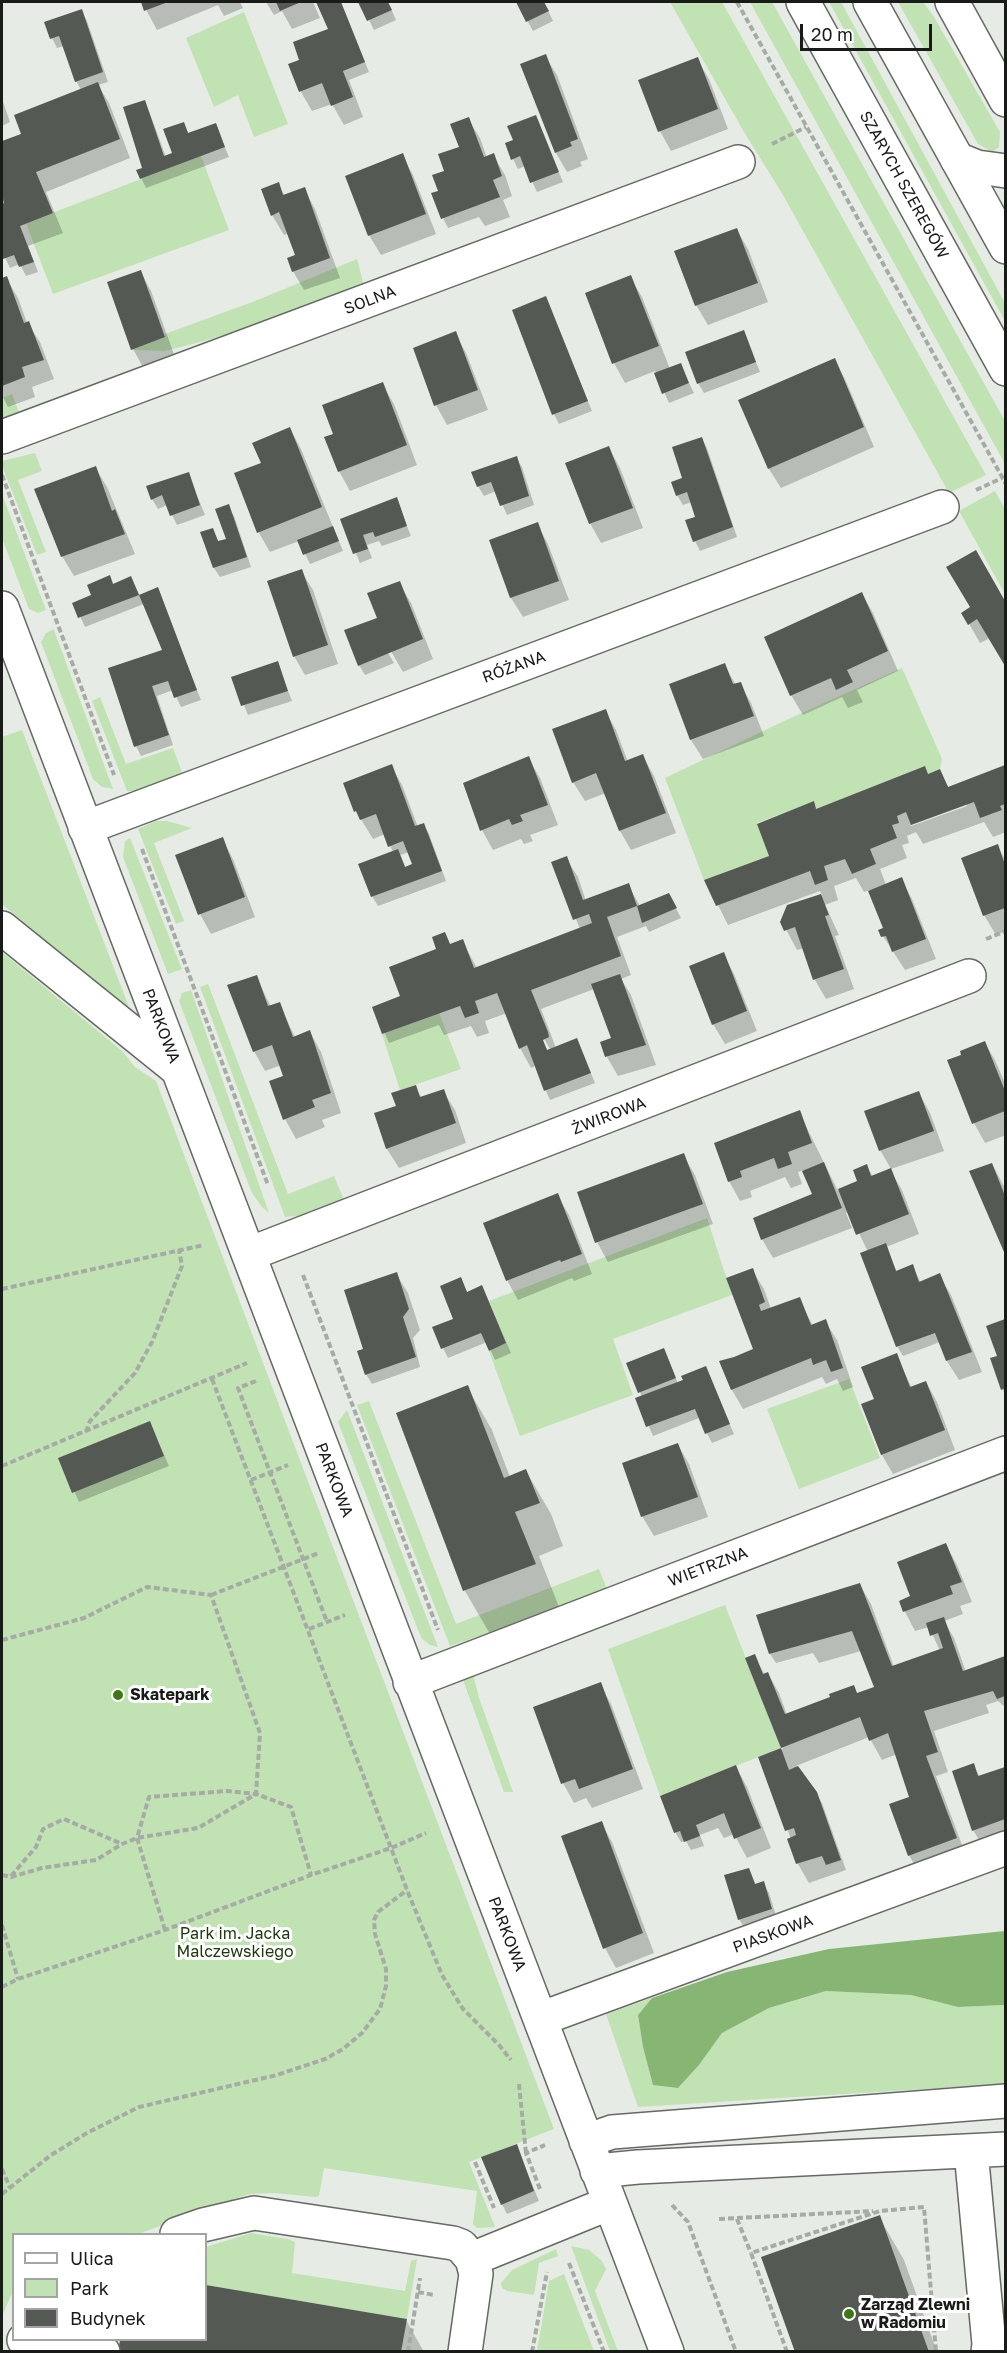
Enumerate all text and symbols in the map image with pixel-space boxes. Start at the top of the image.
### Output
scale bar [803,12,935,50]
text: 20 m [811,23,853,45]
street label: SZARYCH SZEREGÓW [855,108,953,262]
street label: SOLNA [341,281,399,319]
street label: RÓŻANA [480,647,548,687]
street label: PARKOWA [138,986,184,1066]
street label: ŻWIROWA [569,1093,649,1139]
street label: PARKOWA [311,1440,357,1520]
street label: WIETRZNA [666,1543,750,1591]
place label: Skatepark [130,1685,210,1705]
marker: Skatepark [111,1688,125,1702]
street label: PARKOWA [484,1894,530,1974]
street label: PIASKOWA [730,1911,816,1957]
park label: Park im. Jacka Malczewskiego [176,1924,294,1962]
legend [12,2233,207,2341]
text: Ulica [70,2247,114,2269]
text: Park [70,2277,109,2299]
place label: Zarząd Zlewni w Radomiu [861,2295,970,2333]
text: Budynek [70,2307,146,2329]
marker: Zarząd Zlewni w Radomiu [842,2307,856,2321]

